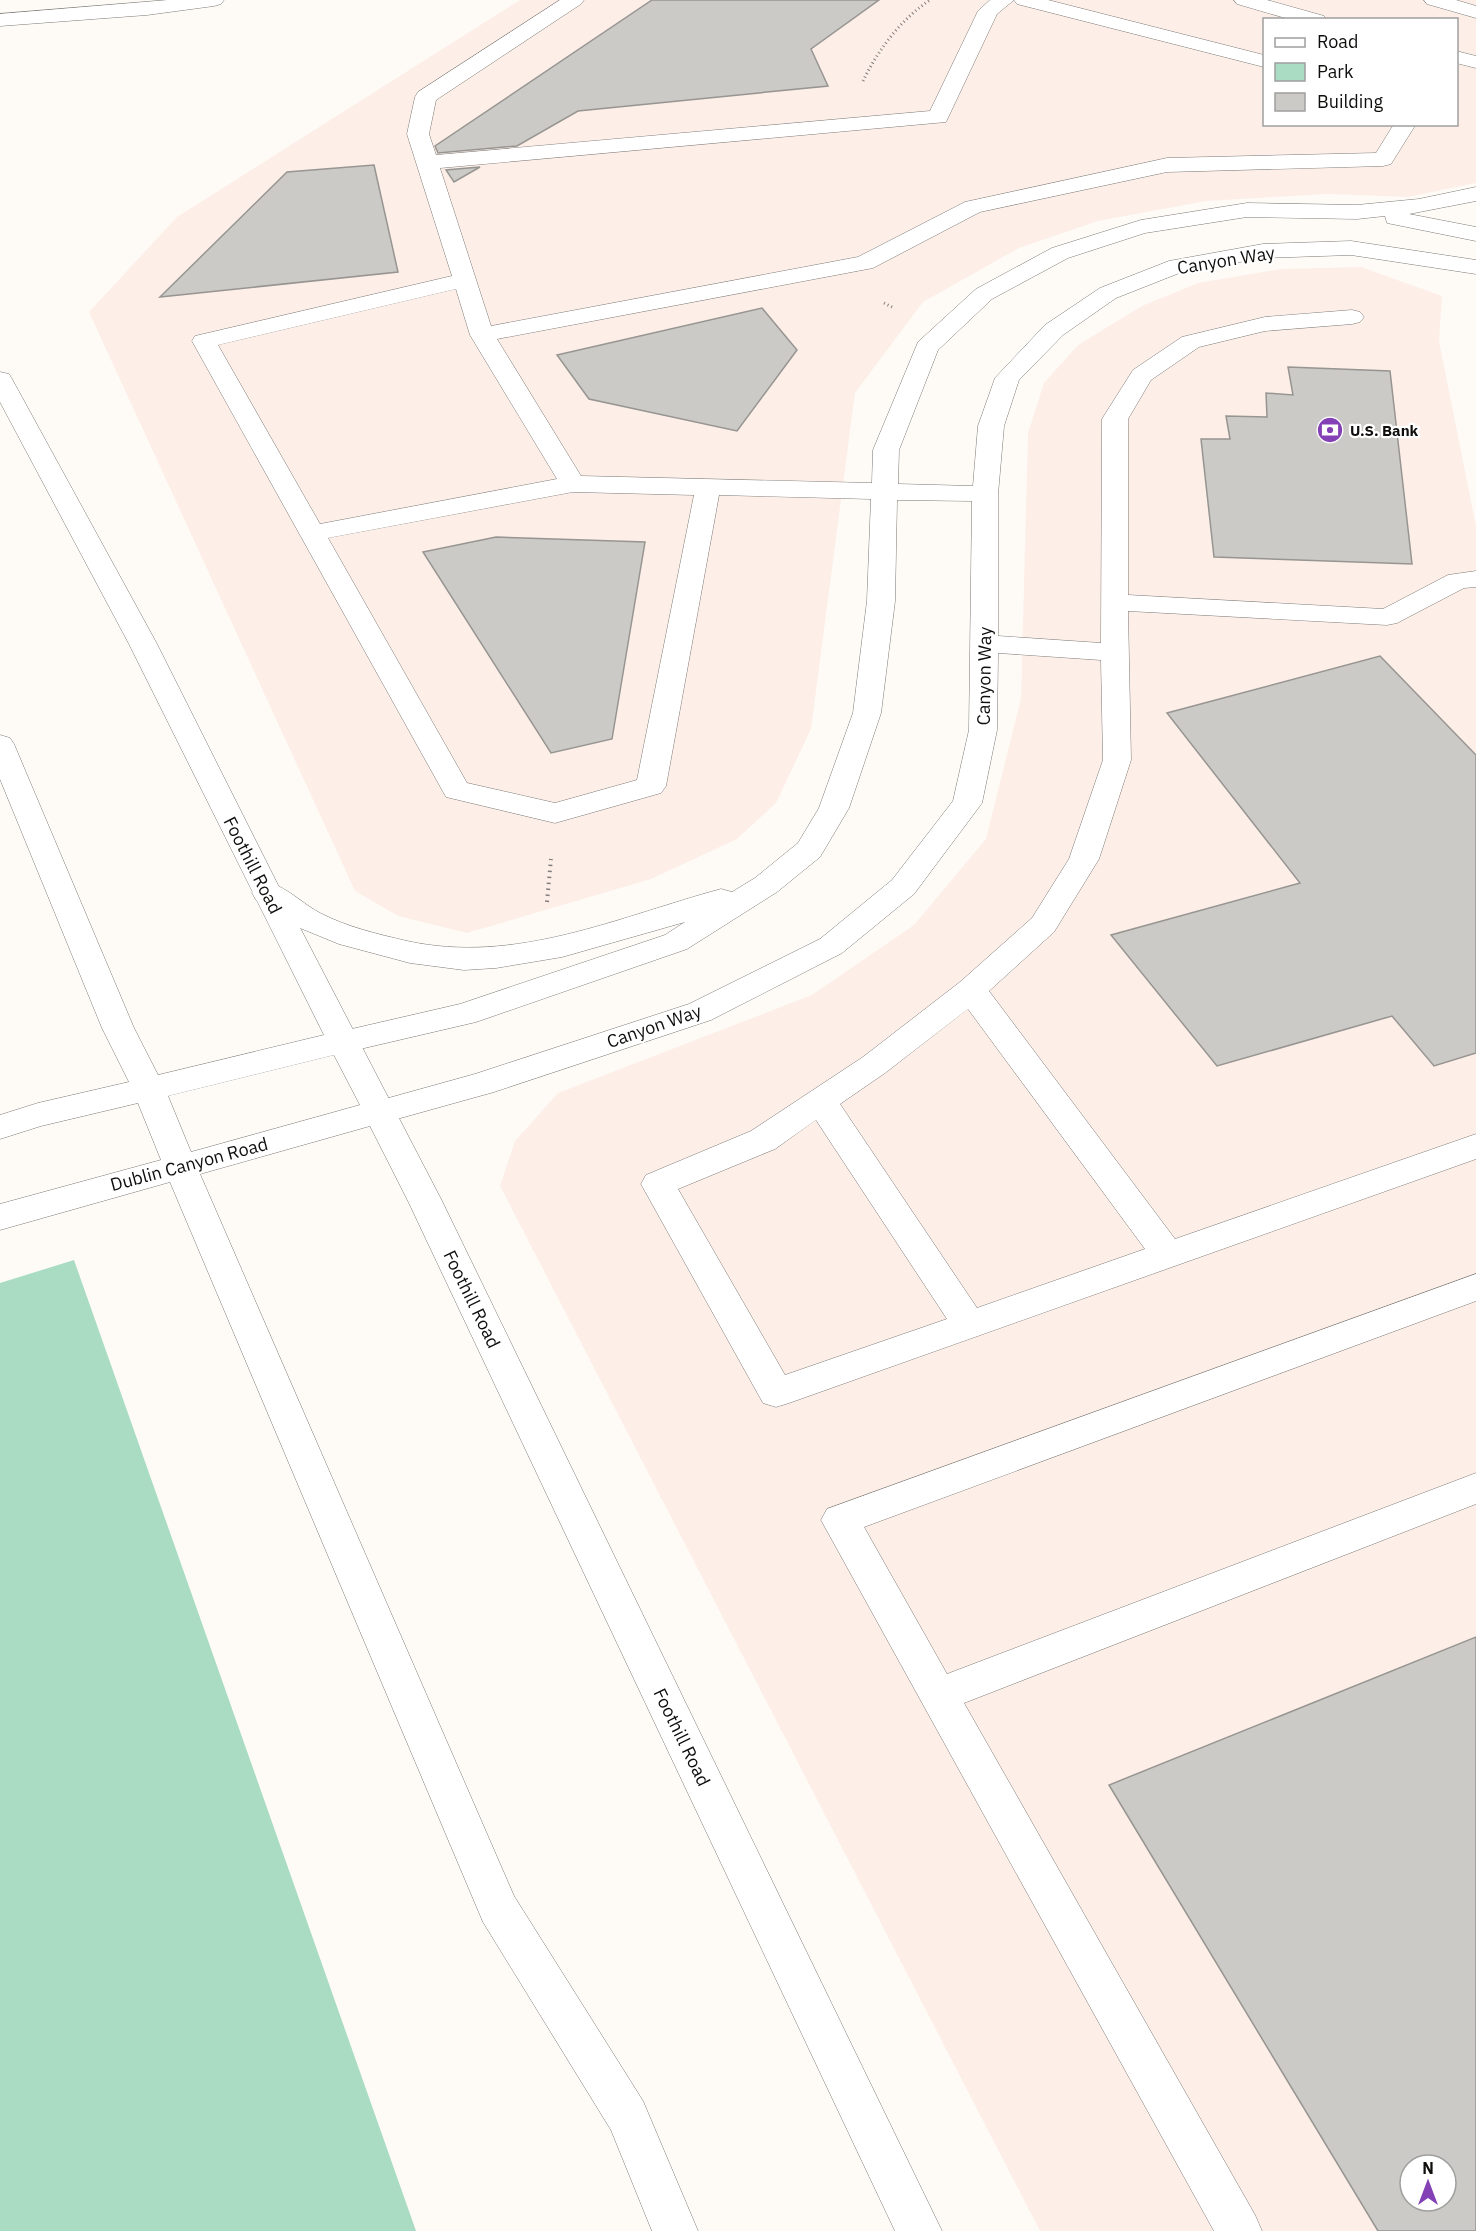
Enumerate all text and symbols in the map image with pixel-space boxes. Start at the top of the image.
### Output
legend [1263,18,1458,126]
text: Road [1317,30,1358,53]
text: Park [1317,60,1354,83]
text: Building [1317,90,1384,113]
street label: Canyon Way [1175,241,1277,279]
bank icon: U.S. Bank [1315,415,1345,445]
place label: U.S. Bank [1350,421,1419,440]
street label: Canyon Way [972,626,996,726]
street label: Foothill Road [219,812,287,918]
street label: Canyon Way [604,999,704,1053]
street label: Dublin Canyon Road [108,1132,270,1196]
street label: Foothill Road [438,1246,506,1352]
street label: Foothill Road [648,1684,716,1790]
north arrow [1398,2153,1458,2213]
text: N [1422,2158,1434,2178]

